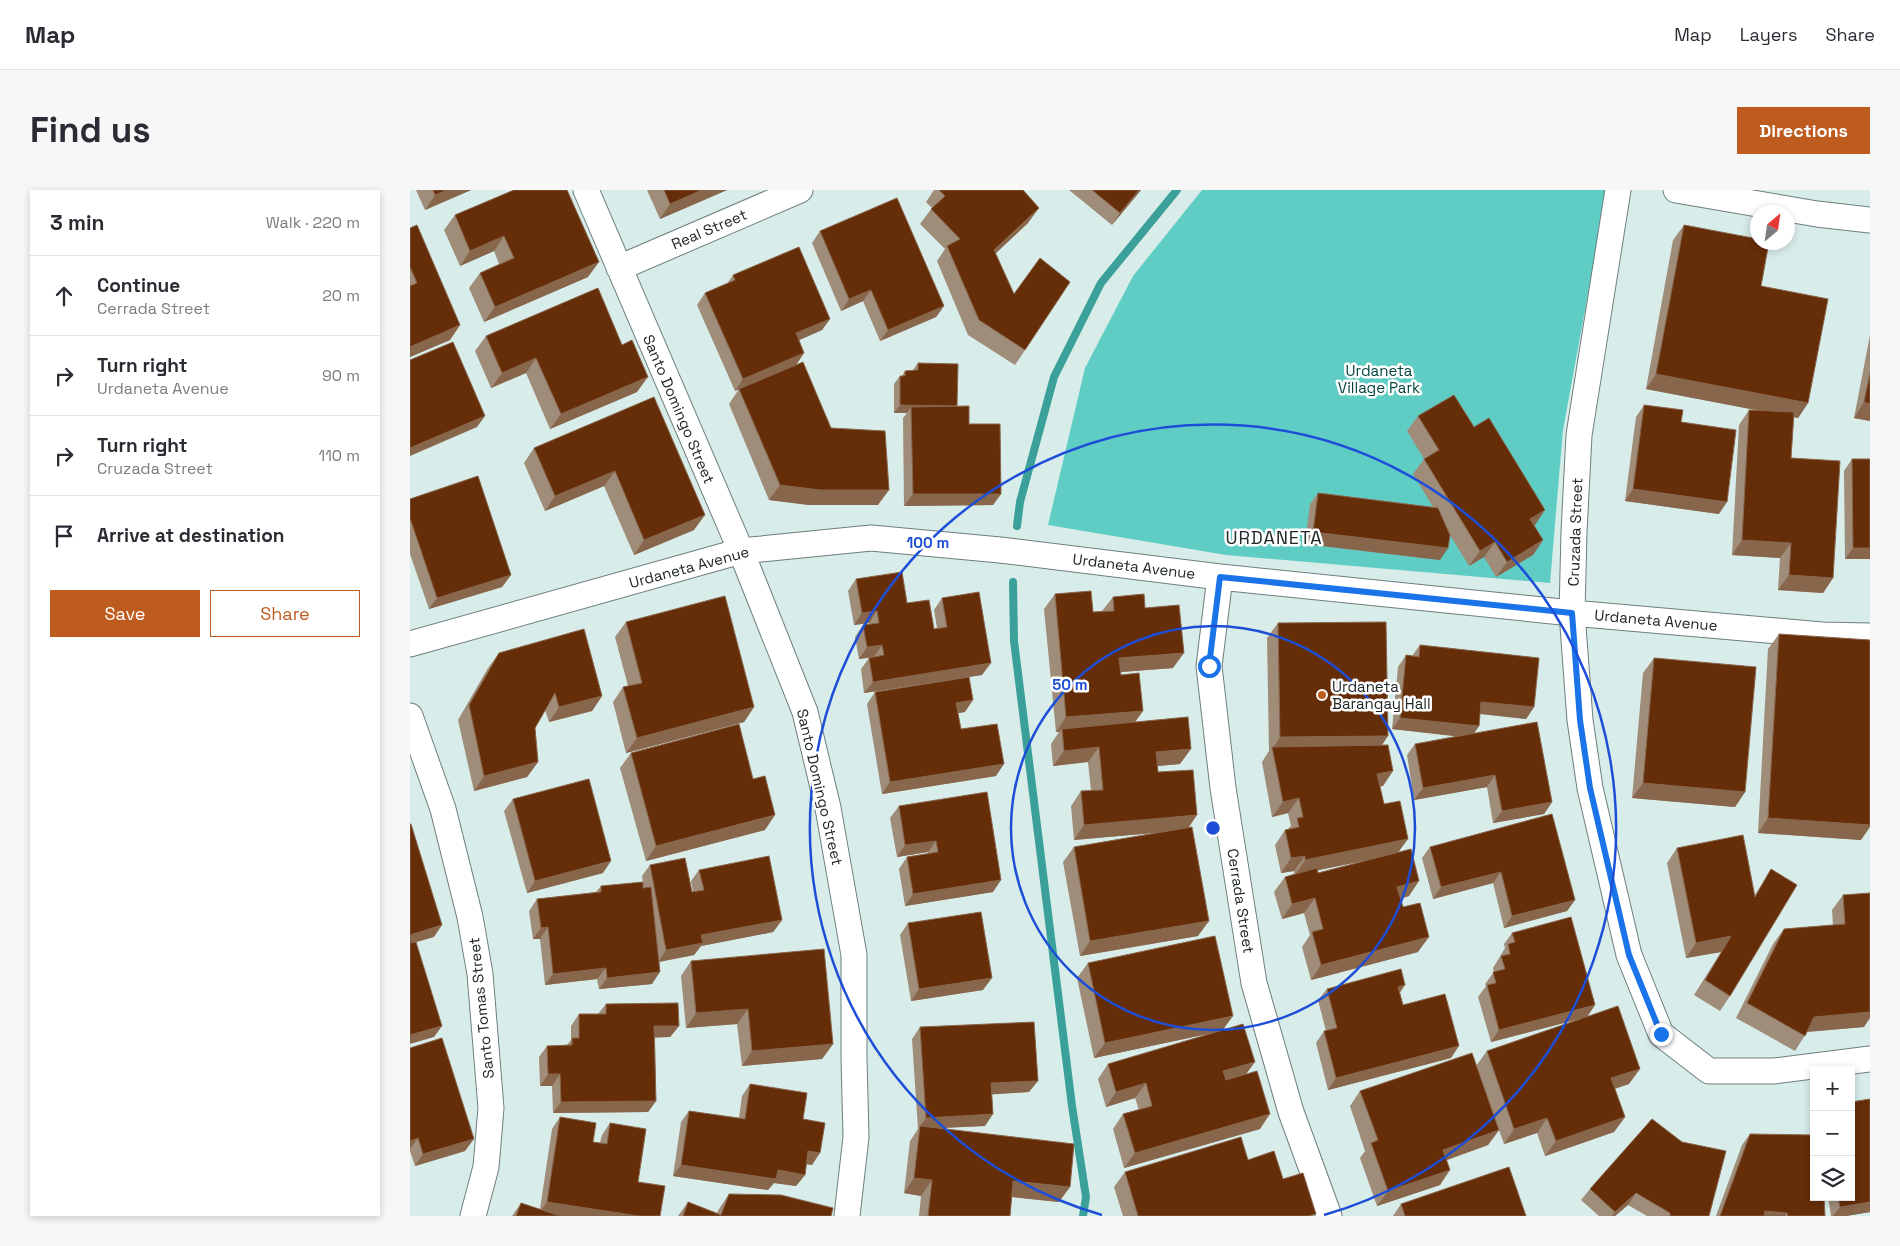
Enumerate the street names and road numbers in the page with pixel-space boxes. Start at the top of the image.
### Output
street label: Real Street [668,205,750,253]
street label: Santo Domingo Street [639,332,719,487]
street label: Cruzada Street [1564,477,1586,587]
street label: Urdaneta Avenue [627,542,751,592]
street label: Urdaneta Avenue [1072,549,1197,583]
street label: Urdaneta Avenue [1594,605,1718,635]
street label: Santo Domingo Street [793,707,847,867]
street label: Cerrada Street [1223,847,1259,955]
street label: Santo Tomas Street [464,936,498,1080]

